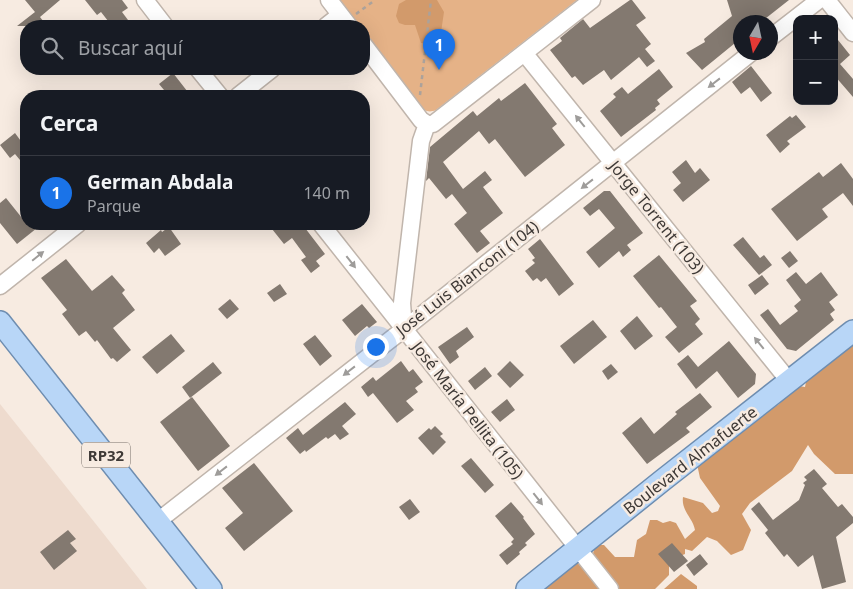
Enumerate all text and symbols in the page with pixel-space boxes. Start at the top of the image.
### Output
north arrow [733,15,778,60]
map controls [793,15,838,105]
button: + [793,15,838,60]
search box [20,20,370,75]
pin: 1 [423,29,455,70]
icon: search [38,34,66,62]
text: Buscar aquí [78,35,183,61]
button: − [793,60,838,105]
one-way arrow [708,77,721,88]
text: Cerca [40,109,98,137]
one-way arrow [574,115,585,128]
street label: Jorge Torrent (103) [603,154,710,278]
text: German Abdala [87,169,233,195]
one-way arrow [581,178,594,189]
text: 1 [51,182,61,204]
text: 140 m [303,182,350,204]
text: Parque [87,195,141,217]
street label: José Luis Bianconi (104) [390,215,543,342]
one-way arrow [31,250,44,261]
one-way arrow [345,255,356,268]
your location [363,334,389,360]
street label: José María Pellita (105) [406,335,529,484]
one-way arrow [753,337,764,350]
one-way arrow [343,366,356,377]
street label: Boulevard Almafuerte [618,401,762,519]
road number: RP32 [82,442,130,468]
one-way arrow [215,466,228,477]
one-way arrow [533,493,544,506]

